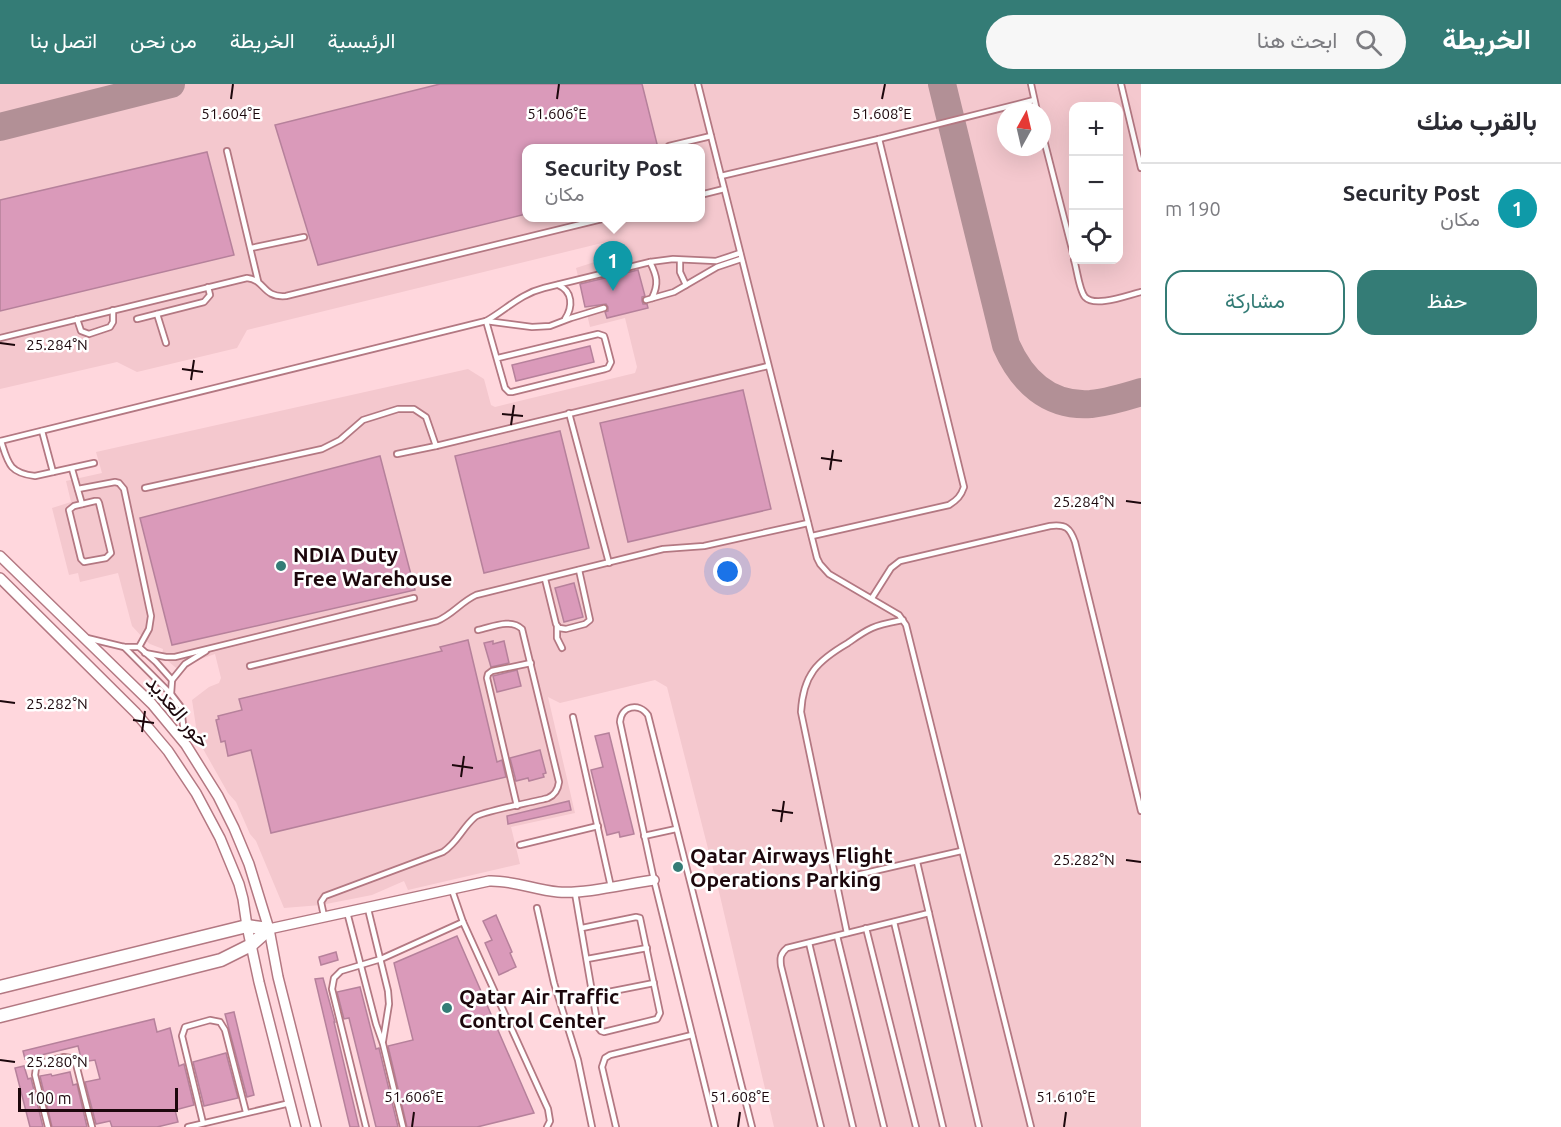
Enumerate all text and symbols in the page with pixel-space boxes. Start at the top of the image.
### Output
search box [986,15,1406,69]
text: الخريطة [1442,23,1531,54]
icon: search [1352,26,1385,59]
text: ابحث هنا [1257,27,1337,52]
text: اتصل بنا [30,28,97,52]
text: من نحن [130,28,197,52]
text: الخريطة [230,28,295,52]
text: الرئيسية [328,28,395,52]
north arrow [997,102,1051,156]
map controls [1069,102,1123,264]
button: + [1069,102,1123,156]
text: 51.604°E [201,105,261,122]
text: 51.606°E [527,105,587,122]
text: 51.608°E [852,105,912,122]
text: بالقرب منك [1417,106,1537,135]
popup [522,144,705,222]
text: Security Post [545,155,682,180]
button: − [1069,156,1123,210]
text: Security Post [1343,180,1480,205]
text: مكان [545,182,585,205]
text: 190 m [1165,197,1221,220]
text: 1 [1512,197,1523,220]
text: مكان [1440,207,1480,230]
button: locate [1069,210,1123,264]
pin: 1 [594,242,632,291]
button: مشاركة [1165,270,1345,335]
button: حفظ [1357,270,1537,335]
text: 25.284°N [26,336,88,353]
text: 25.284°N [1053,493,1115,510]
place label: NDIA Duty Free Warehouse [293,542,452,590]
your location [713,557,742,586]
marker: NDIA Duty Free Warehouse [274,559,288,573]
street label: خور العديد [140,670,216,753]
text: 25.282°N [26,695,88,712]
place label: Qatar Airways Flight Operations Parking [690,843,893,891]
text: 25.282°N [1053,851,1115,868]
marker: Qatar Airways Flight Operations Parking [671,860,685,874]
place label: Qatar Air Traffic Control Center [459,984,619,1032]
marker: Qatar Air Traffic Control Center [440,1001,454,1015]
text: 25.280°N [26,1053,88,1070]
scale bar [18,1085,178,1112]
text: 51.606°E [384,1088,444,1105]
text: 51.608°E [710,1088,770,1105]
text: 51.610°E [1036,1088,1096,1105]
text: 100 m [27,1089,72,1107]

